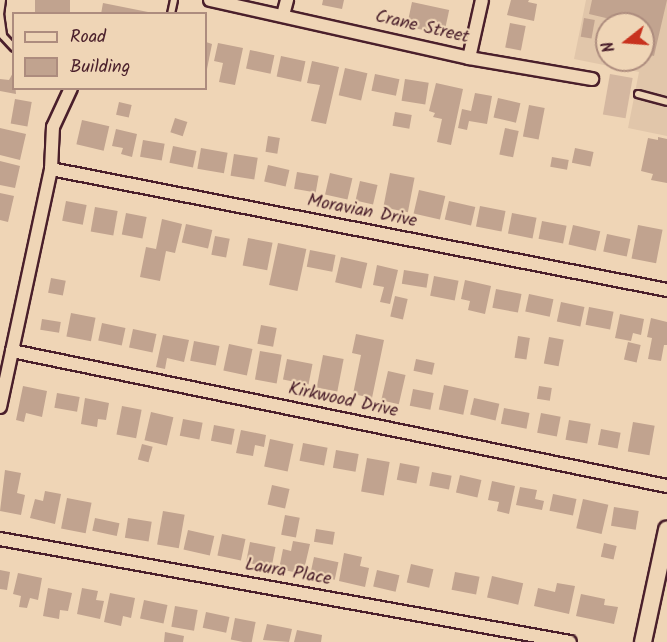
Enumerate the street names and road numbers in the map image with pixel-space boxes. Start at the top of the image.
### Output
street label: Crane Street [373,7,471,49]
street label: Moravian Drive [305,191,419,233]
street label: Kirkwood Drive [286,379,400,423]
street label: Laura Place [243,555,333,591]

